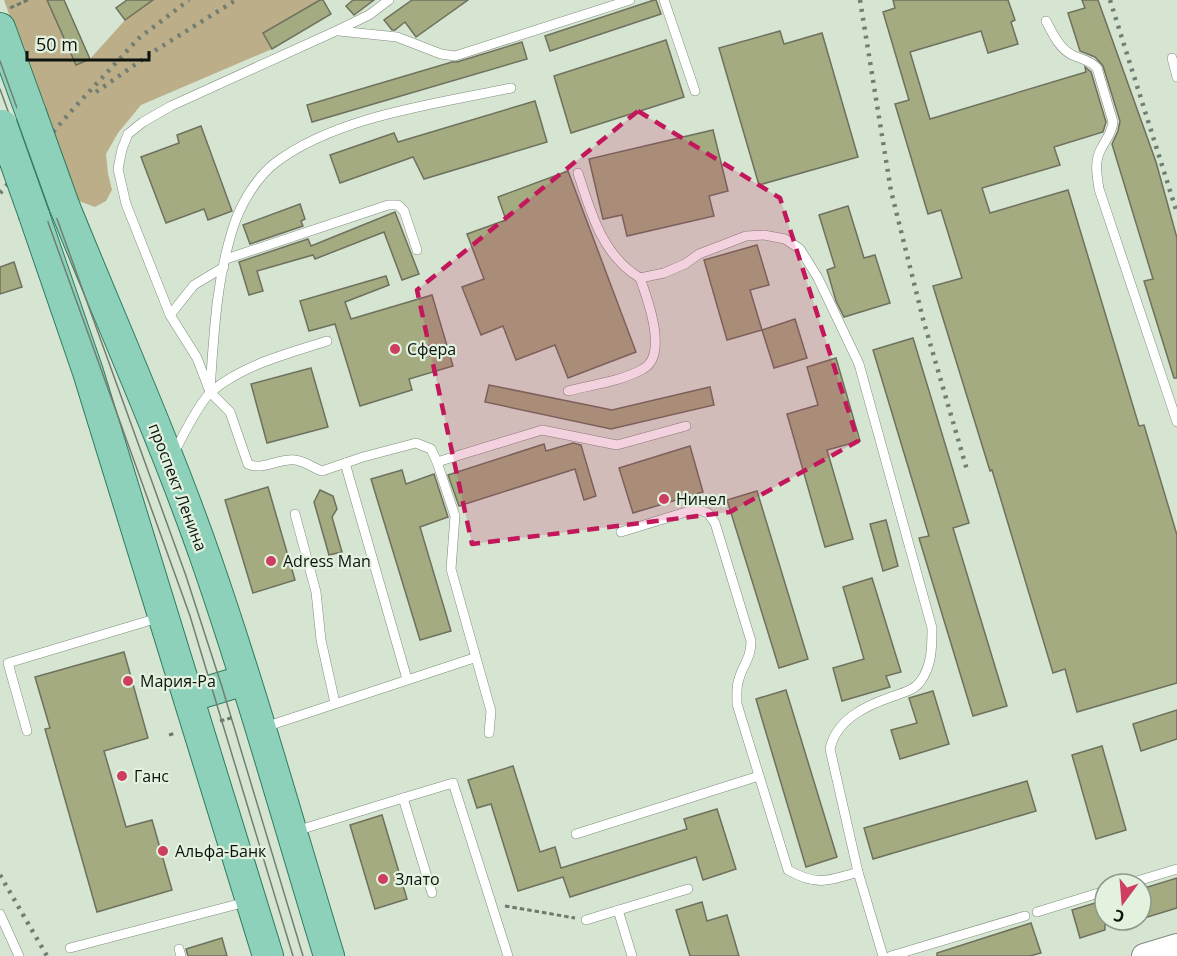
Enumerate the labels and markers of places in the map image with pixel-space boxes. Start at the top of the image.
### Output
place label: Сфера [407,338,456,360]
marker: Сфера [388,342,402,356]
place label: Нинел [676,488,726,510]
marker: Нинел [657,492,671,506]
place label: Adress Man [283,550,371,572]
marker: Adress Man [264,554,278,568]
place label: Мария-Ра [140,670,216,692]
marker: Мария-Ра [121,674,135,688]
place label: Ганс [134,765,169,787]
marker: Ганс [115,769,129,783]
place label: Альфа-Банк [175,840,267,862]
marker: Альфа-Банк [156,844,170,858]
place label: Злато [395,868,440,890]
marker: Злато [376,872,390,886]

